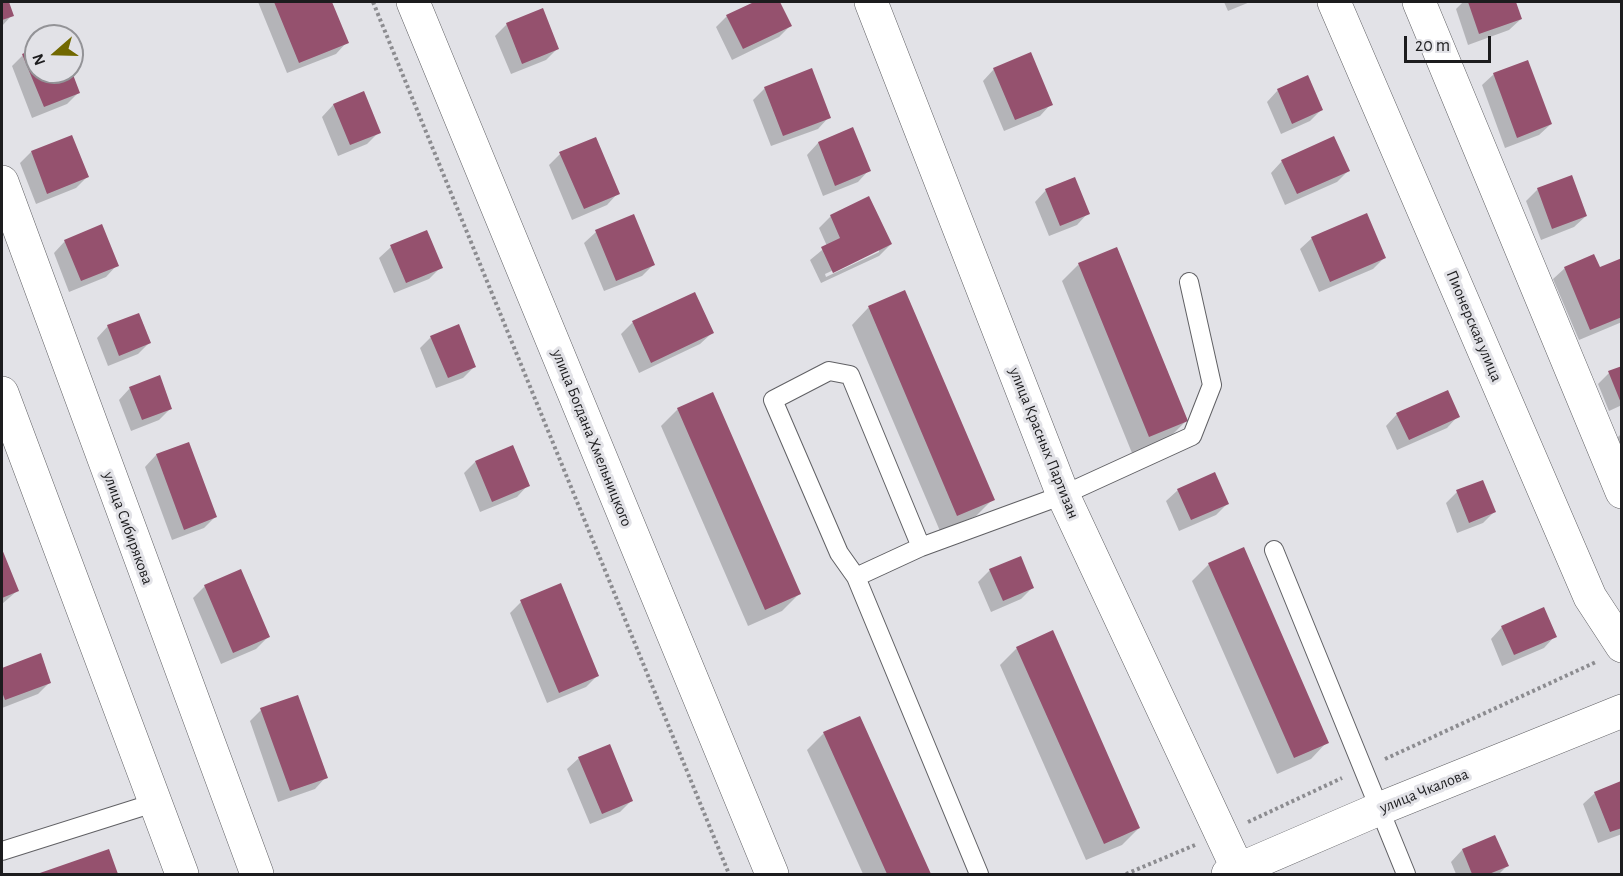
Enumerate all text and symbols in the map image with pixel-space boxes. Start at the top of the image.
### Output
north arrow [24,24,84,84]
scale bar [1407,24,1494,62]
text: 20 m [1415,37,1450,55]
text: N [30,52,48,67]
street label: Пионерская улица [1442,267,1506,385]
street label: улица Богдана Хмельницкого [548,347,636,529]
street label: улица Красных Партизан [1005,365,1083,521]
street label: улица Сибирякова [99,469,157,587]
street label: улица Чкалова [1377,764,1471,818]

